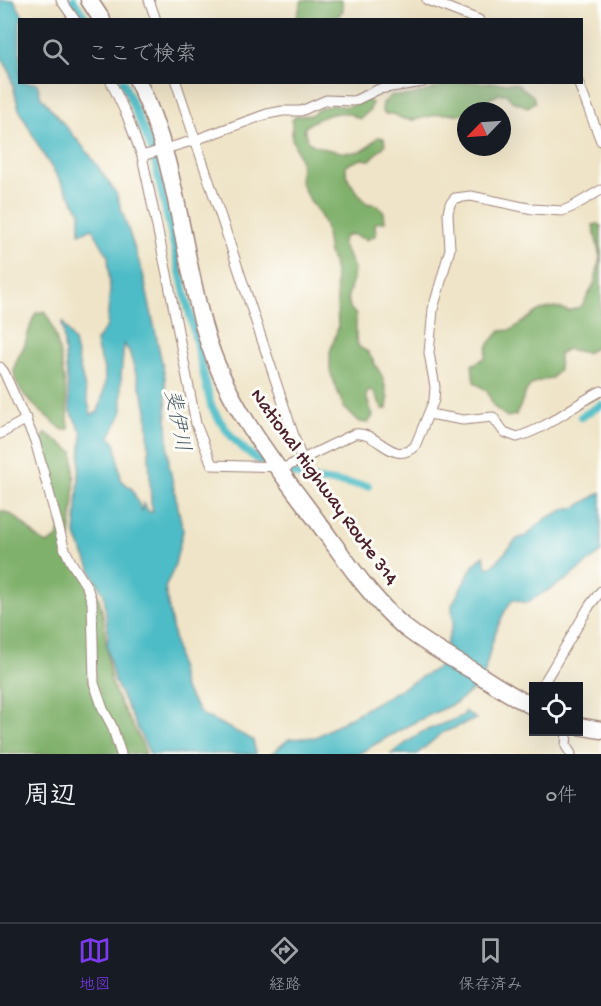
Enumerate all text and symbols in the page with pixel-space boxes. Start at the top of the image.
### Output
search box [18,18,583,84]
icon: search [39,35,72,68]
text: ここで検索 [87,43,197,69]
north arrow [457,102,511,156]
street label: National Highway Route 314 [244,385,402,591]
water label: 斐伊川 [157,388,194,454]
map controls [529,682,583,736]
button: locate [529,682,583,736]
text: 周辺 [24,783,76,814]
text: 0件 [546,786,577,809]
tab: 地図 [78,934,111,996]
tab: 経路 [268,934,301,996]
tab: 保存済み [458,934,522,996]

